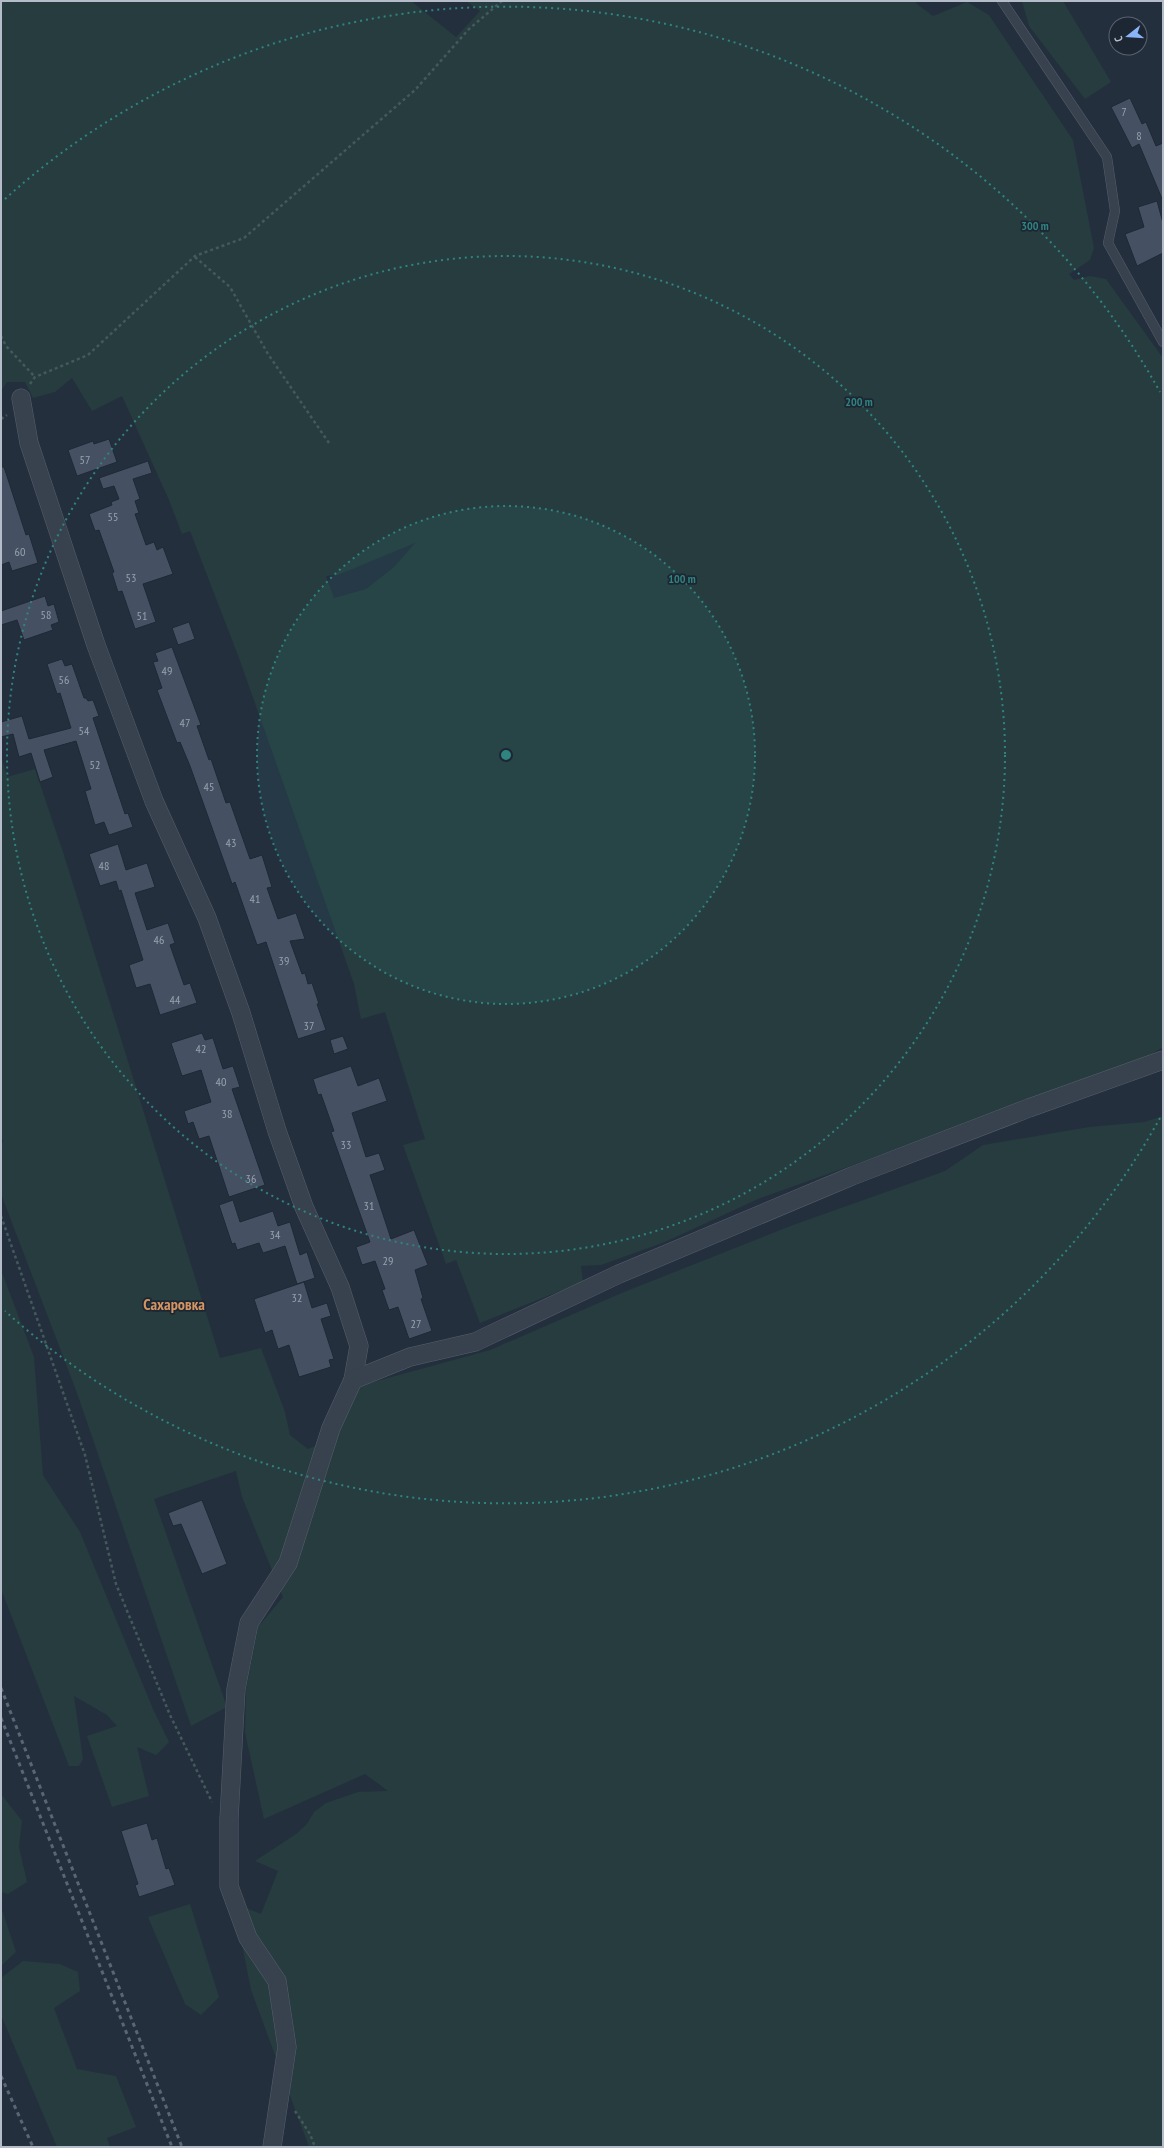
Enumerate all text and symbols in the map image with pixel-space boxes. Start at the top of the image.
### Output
north arrow [1108,16,1148,56]
text: С [1111,34,1126,43]
house number: 7 [1121,104,1127,119]
house number: 8 [1136,128,1142,143]
text: 300 m [1021,218,1049,233]
text: 200 m [845,394,873,409]
house number: 57 [80,452,90,467]
house number: 55 [108,509,118,524]
house number: 60 [15,544,25,559]
house number: 53 [126,570,136,585]
text: 100 m [668,571,696,586]
house number: 58 [41,607,51,622]
house number: 51 [137,608,147,623]
house number: 49 [162,663,172,678]
house number: 56 [59,672,69,687]
house number: 47 [180,715,190,730]
house number: 54 [79,723,90,738]
centre of rings [499,748,513,762]
house number: 52 [90,757,100,772]
house number: 45 [204,779,214,794]
house number: 43 [226,835,236,850]
house number: 48 [99,858,109,873]
house number: 41 [250,891,260,906]
house number: 46 [154,932,164,947]
house number: 39 [279,953,289,968]
house number: 44 [170,992,181,1007]
house number: 37 [304,1018,314,1033]
house number: 42 [196,1041,206,1056]
house number: 40 [216,1074,226,1089]
house number: 38 [222,1106,232,1121]
house number: 33 [341,1137,351,1152]
house number: 36 [246,1171,256,1186]
house number: 31 [364,1198,374,1213]
house number: 34 [270,1227,281,1242]
house number: 29 [383,1253,393,1268]
house number: 32 [292,1290,302,1305]
district label: Сахаровка [143,1294,205,1314]
house number: 27 [411,1316,421,1331]

